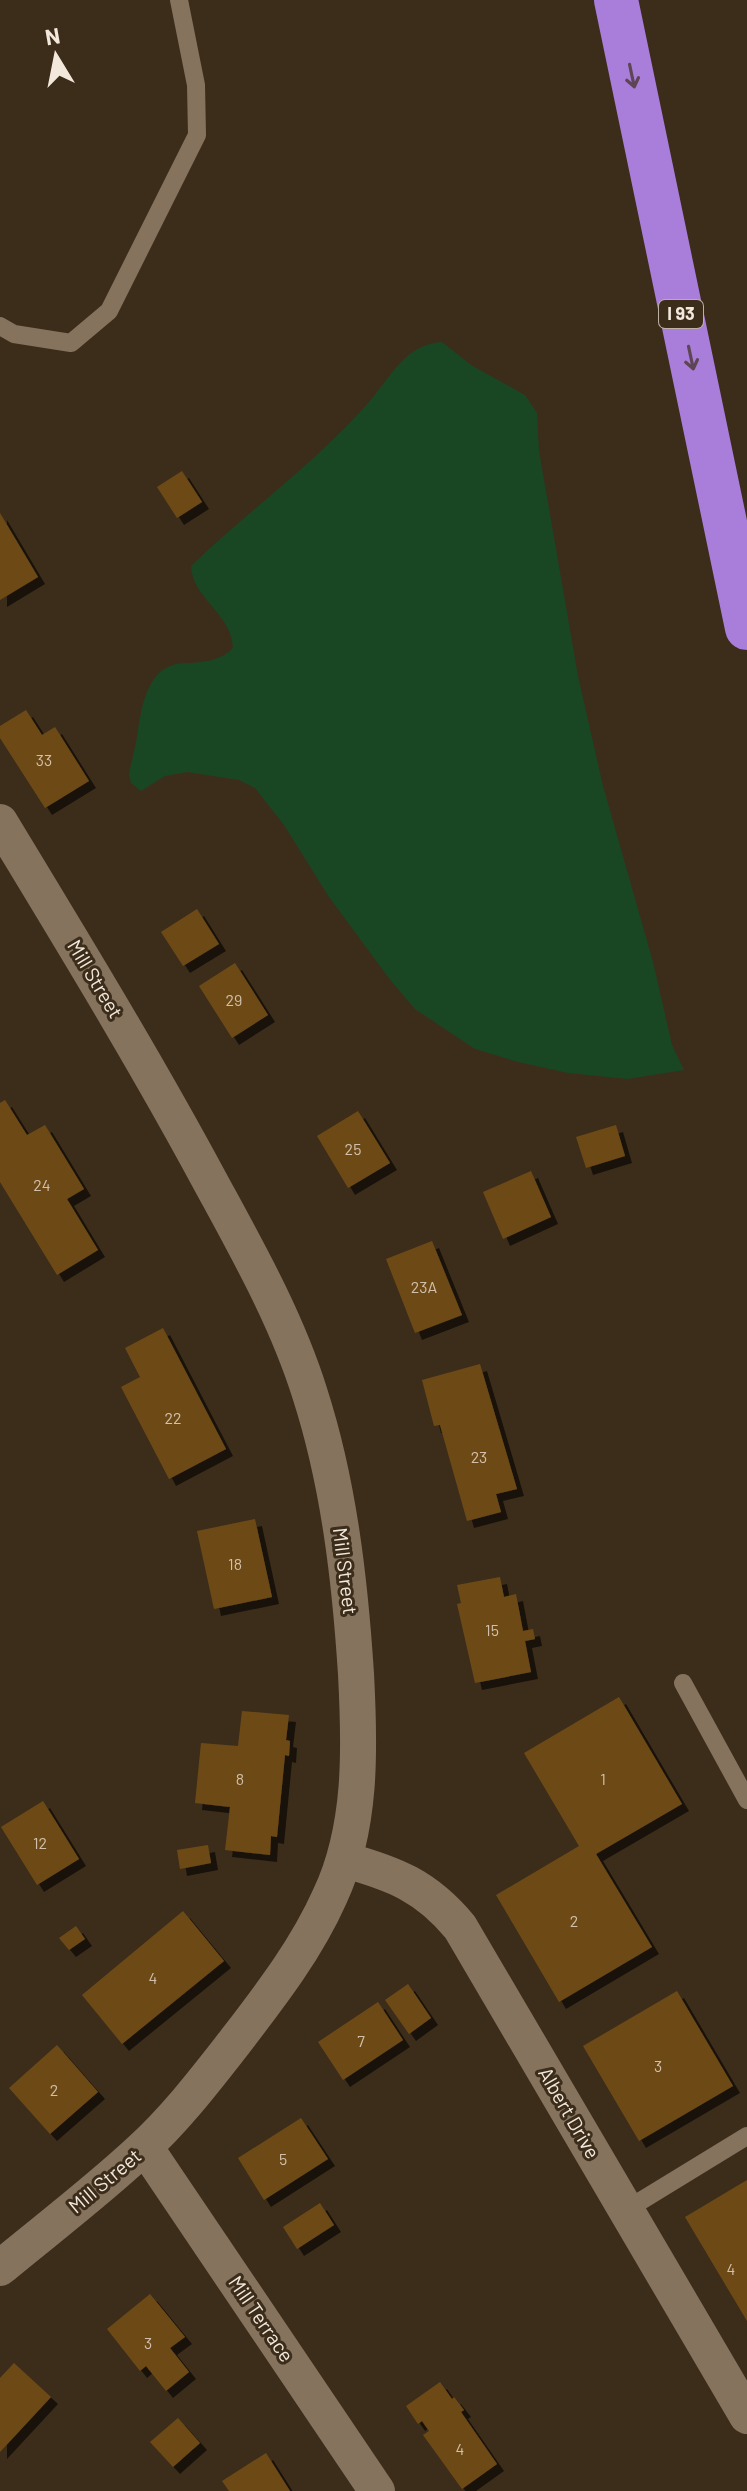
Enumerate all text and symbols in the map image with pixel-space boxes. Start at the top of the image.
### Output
north arrow [16,16,96,96]
text: N [43,21,62,49]
one-way arrow [625,63,640,89]
road number: I 93 [659,300,703,328]
one-way arrow [684,345,699,371]
house number: 33 [36,750,52,769]
street label: Mill Street [63,935,129,1022]
house number: 29 [226,990,242,1009]
house number: 25 [345,1139,361,1158]
house number: 24 [33,1175,51,1194]
house number: 23A [411,1277,438,1296]
house number: 22 [164,1408,182,1427]
house number: 23 [471,1447,487,1466]
street label: Mill Street [329,1526,363,1616]
house number: 18 [228,1554,242,1573]
house number: 15 [485,1620,499,1639]
house number: 8 [236,1769,244,1788]
house number: 1 [600,1769,606,1788]
house number: 12 [33,1833,47,1852]
house number: 2 [570,1911,578,1930]
house number: 4 [149,1968,157,1987]
house number: 7 [357,2031,365,2050]
house number: 3 [654,2056,662,2075]
street label: Albert Drive [534,2063,606,2162]
house number: 2 [50,2080,58,2099]
street label: Mill Street [63,2143,145,2217]
house number: 5 [279,2149,287,2168]
house number: 4 [727,2259,735,2278]
street label: Mill Terrace [224,2271,299,2366]
house number: 3 [144,2333,152,2352]
house number: 4 [456,2439,464,2458]

